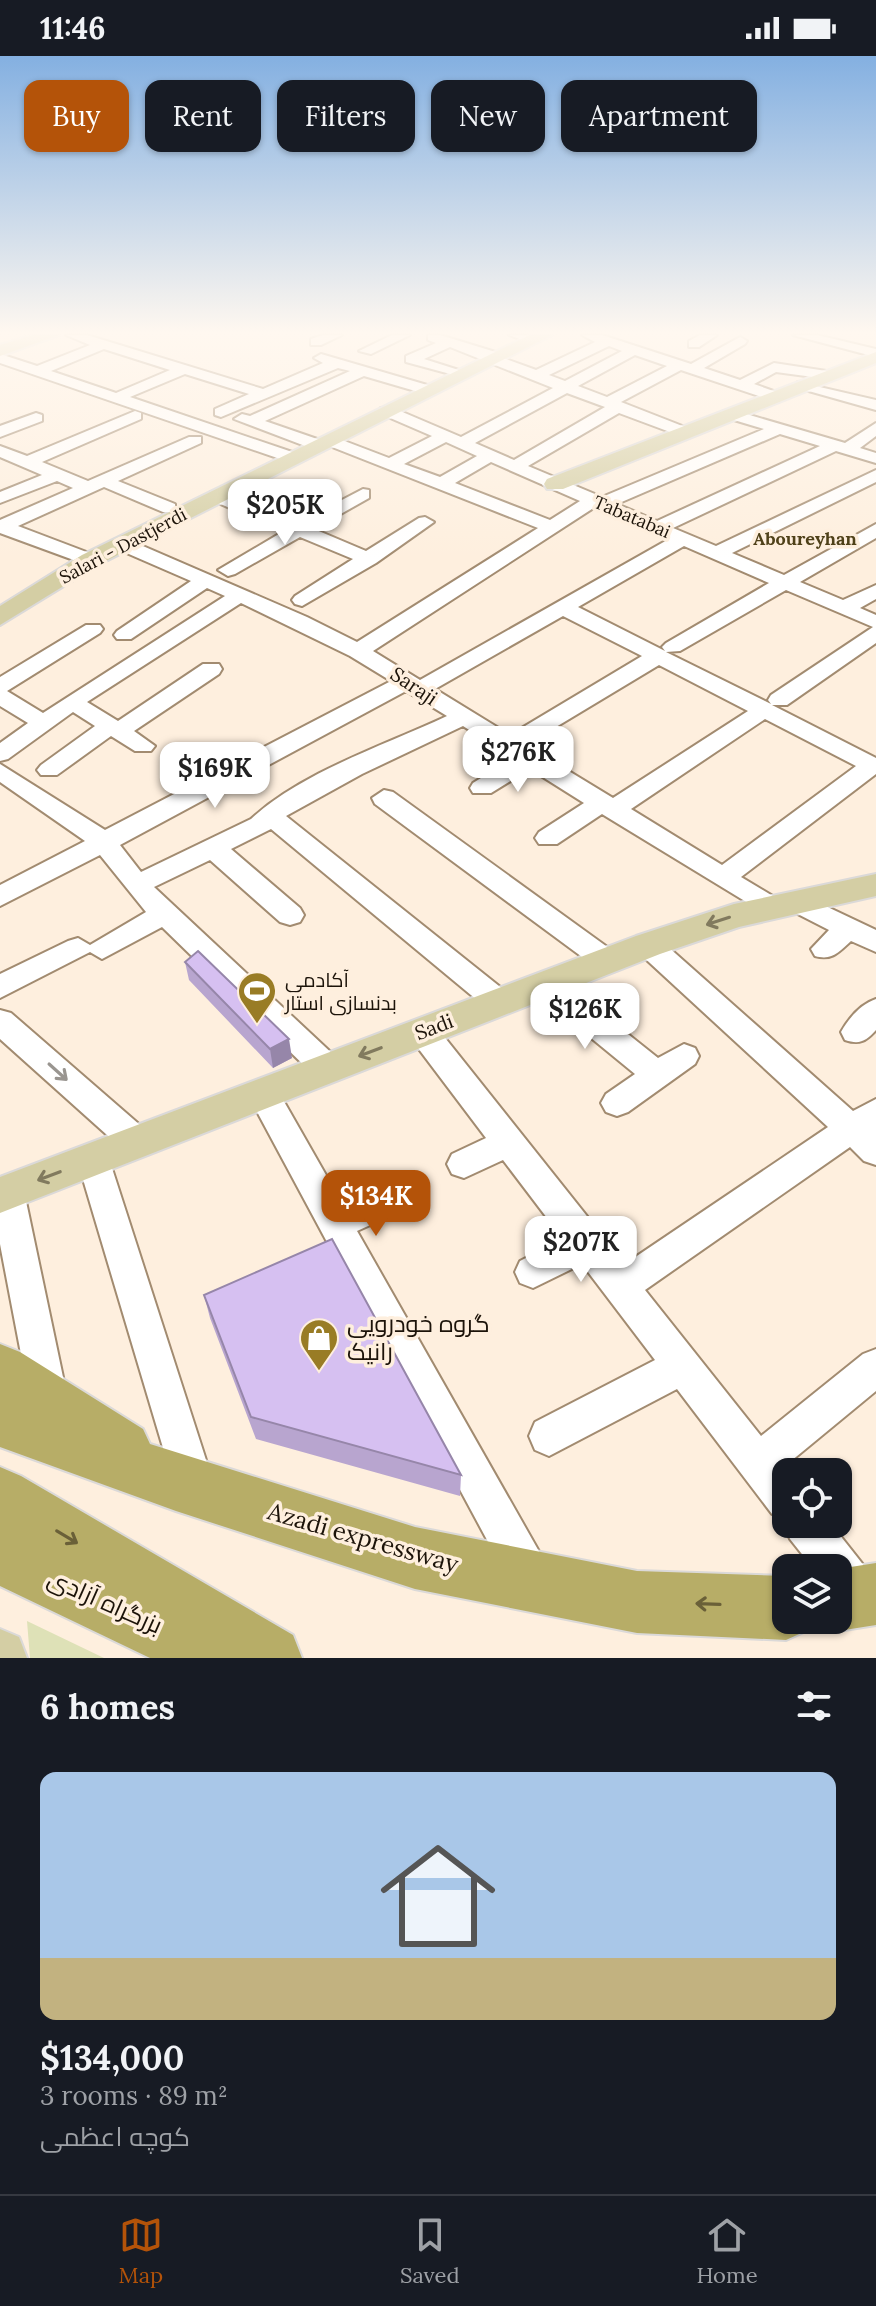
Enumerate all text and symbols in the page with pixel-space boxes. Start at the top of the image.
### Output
text: 11:46 [40,9,106,47]
chip: Buy [24,80,129,152]
chip: Rent [145,80,261,152]
chip: Filters [277,80,415,152]
chip: New [431,80,545,152]
chip: Apartment [561,80,757,152]
pin: $205K [229,479,341,547]
text: $205K [246,488,324,521]
street label: Tabatabai [590,490,674,543]
street label: Salari - Dastjerdi [55,502,190,589]
district label: Aboureyhan [753,527,857,550]
street label: Saraji [386,661,443,710]
pin: $276K [462,726,574,794]
text: $276K [481,735,555,768]
pin: $169K [159,742,271,810]
text: $169K [178,751,252,784]
one-way arrow [706,915,731,930]
place label: آکادمی بدنسازی استار [284,967,397,1016]
sports icon: آکادمی بدنسازی استار [236,970,278,1025]
pin: $126K [529,983,641,1051]
text: $126K [548,992,622,1025]
street label: Sadi [411,1008,457,1045]
one-way arrow [358,1046,383,1060]
one-way arrow [48,1063,68,1081]
one-way arrow [37,1170,62,1184]
pin: $134K [320,1170,432,1238]
text: $134K [339,1179,413,1212]
pin: $207K [525,1216,637,1284]
text: $207K [543,1225,619,1258]
place label: گروه خودرویی رانیک [347,1308,490,1367]
shop icon: گروه خودرویی رانیک [298,1317,340,1372]
map controls [772,1458,852,1634]
button: locate [772,1458,852,1538]
street label: Azadi expressway [263,1495,462,1580]
one-way arrow [55,1529,78,1545]
button: layers [772,1554,852,1634]
street label: بزرگراه آزادی [43,1562,167,1641]
one-way arrow [695,1597,722,1612]
icon: filters [792,1684,836,1728]
text: 6 homes [40,1685,175,1728]
icon: home [366,1824,510,1968]
text: $134,000 [40,2036,184,2079]
text: 3 rooms · 89 m² [40,2079,228,2112]
text: کوچه اعظمی [40,2120,190,2153]
tab: Map [118,2213,163,2289]
tab: Saved [400,2213,460,2289]
tab: Home [696,2213,758,2289]

